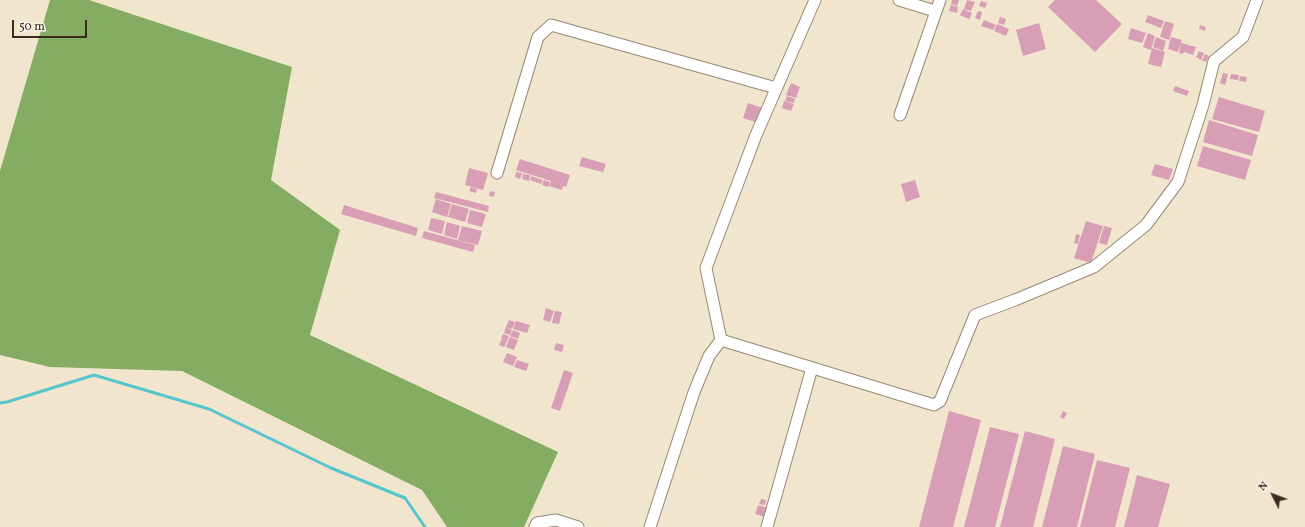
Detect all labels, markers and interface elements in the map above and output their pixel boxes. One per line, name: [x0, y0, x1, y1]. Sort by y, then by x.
scale bar: [14, 12, 89, 38]
text: 50 m: [19, 19, 45, 35]
north arrow: [1253, 475, 1293, 515]
text: N: [1255, 479, 1272, 495]

